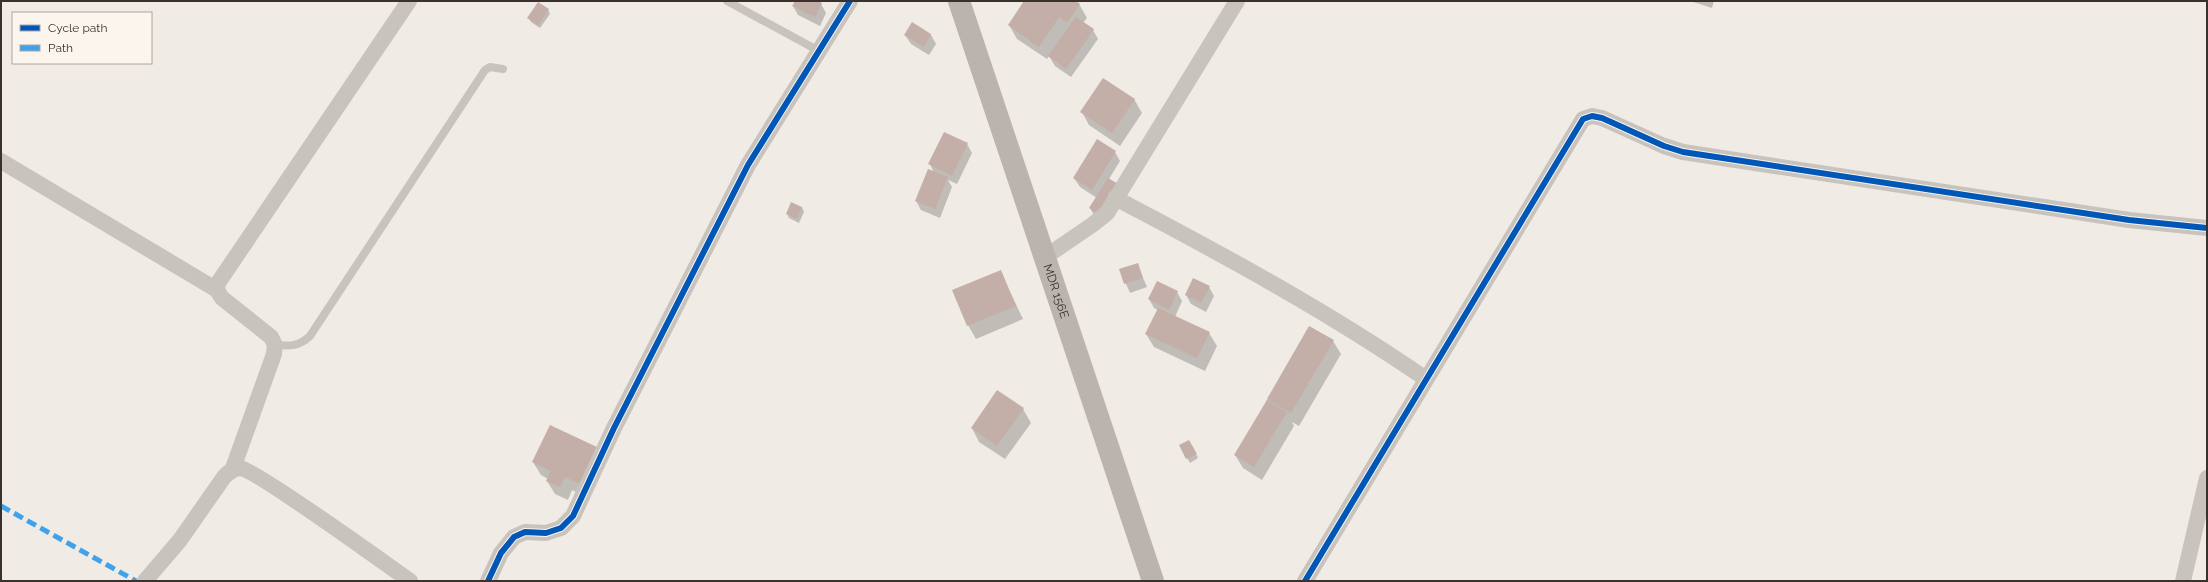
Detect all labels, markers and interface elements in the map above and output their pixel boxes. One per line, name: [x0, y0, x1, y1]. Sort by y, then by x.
legend: [12, 12, 152, 64]
text: Cycle path: [48, 21, 107, 35]
text: Path: [48, 41, 73, 55]
street label: MDR 156E: [1041, 262, 1072, 320]

